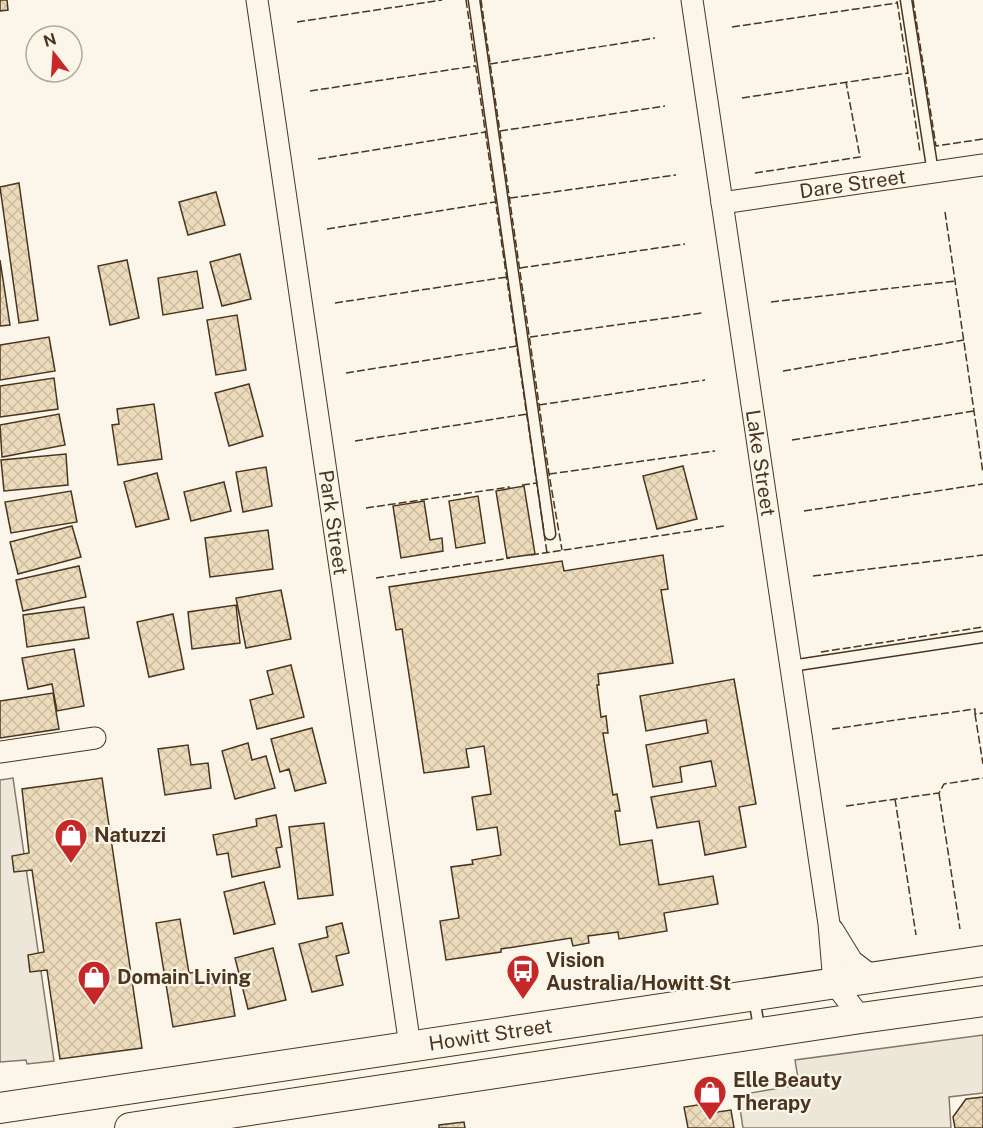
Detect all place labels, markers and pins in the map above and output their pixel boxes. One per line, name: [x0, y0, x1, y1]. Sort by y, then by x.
shop icon: Natuzzi: [53, 817, 89, 864]
place label: Natuzzi: [94, 823, 166, 847]
place label: Vision Australia/Howitt St: [546, 948, 731, 995]
bus stop icon: Vision Australia/Howitt St: [505, 953, 541, 1000]
shop icon: Domain Living: [76, 959, 112, 1006]
place label: Domain Living: [117, 965, 251, 989]
place label: Elle Beauty Therapy: [733, 1068, 842, 1115]
shop icon: Elle Beauty Therapy: [692, 1074, 728, 1121]

